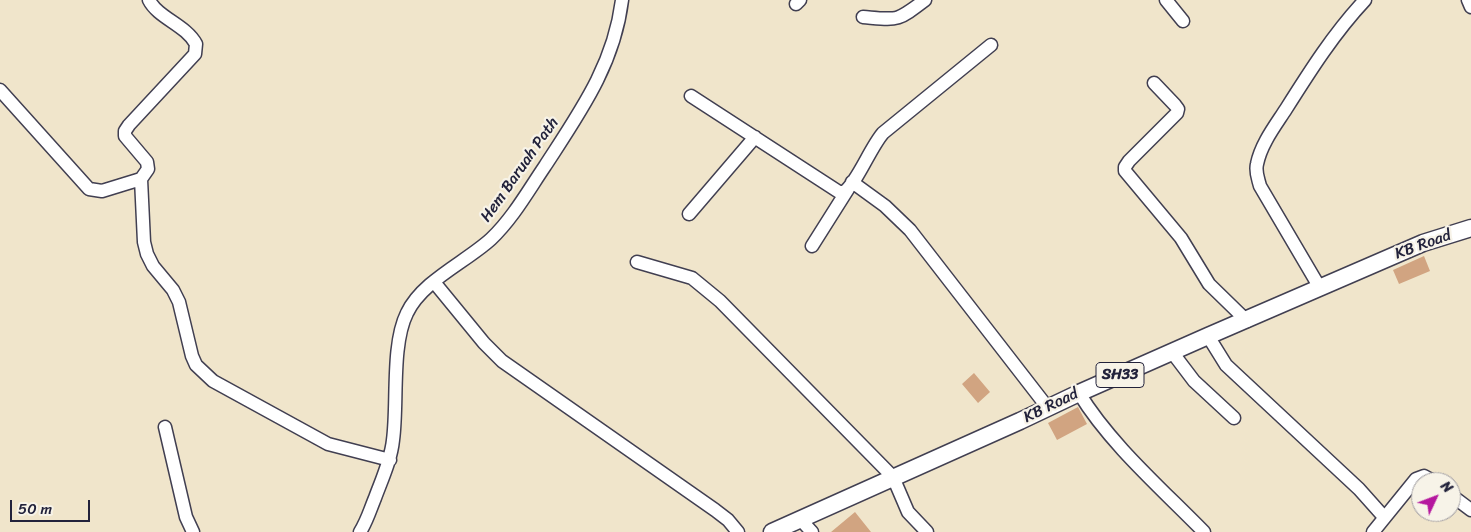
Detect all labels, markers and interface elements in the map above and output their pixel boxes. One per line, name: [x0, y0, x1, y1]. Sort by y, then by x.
street label: Hem Baruah Path: [477, 114, 563, 226]
street label: KB Road: [1392, 226, 1454, 264]
road number: SH33: [1096, 362, 1144, 388]
street label: KB Road: [1021, 385, 1081, 427]
north arrow: [1411, 472, 1461, 522]
text: N: [1434, 475, 1459, 499]
scale bar: [12, 490, 92, 522]
text: 50 m: [18, 496, 52, 522]

